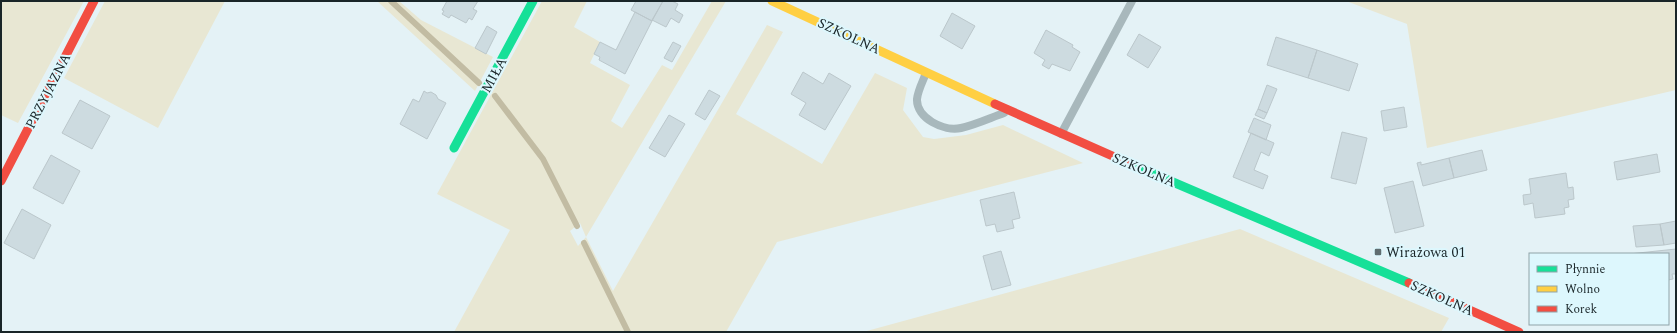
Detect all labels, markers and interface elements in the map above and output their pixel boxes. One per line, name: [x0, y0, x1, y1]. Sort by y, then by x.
street label: SZKOLNA: [814, 12, 884, 60]
street label: PRZYJAZNA: [20, 49, 76, 132]
street label: MIŁA: [476, 53, 512, 97]
street label: SZKOLNA: [1109, 147, 1179, 193]
place label: Wirażowa 01: [1386, 242, 1465, 263]
marker: Wirażowa 01: [1373, 247, 1383, 257]
legend: [1529, 253, 1669, 325]
text: Płynnie: [1565, 260, 1606, 279]
street label: SZKOLNA: [1407, 275, 1477, 321]
text: Wolno: [1565, 280, 1600, 299]
text: Korek: [1565, 300, 1597, 319]

